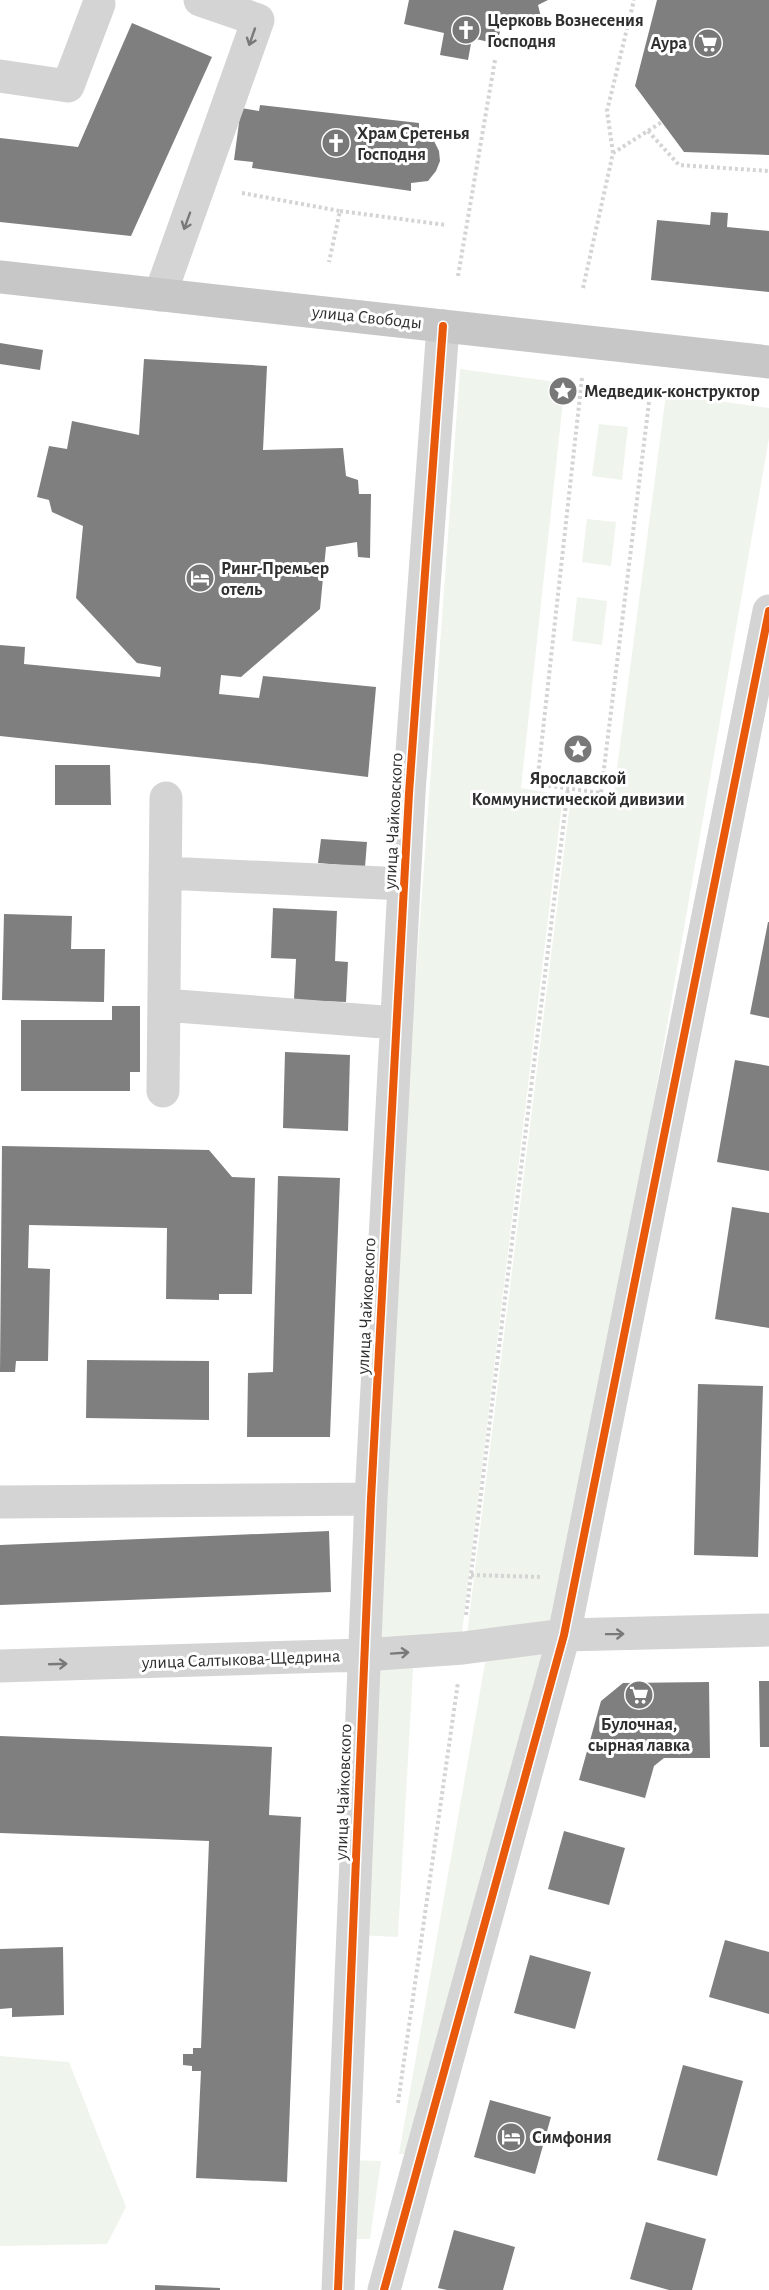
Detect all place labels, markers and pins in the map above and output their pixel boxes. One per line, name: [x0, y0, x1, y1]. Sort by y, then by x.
place label: Церковь Вознесения Господня: [487, 12, 644, 51]
church icon: Церковь Вознесения Господня: [450, 14, 482, 46]
supermarket icon: Аура: [692, 27, 724, 59]
place label: Аура: [651, 35, 687, 53]
place label: Храм Сретенья Господня: [357, 125, 470, 164]
church icon: Храм Сретенья Господня: [320, 127, 352, 159]
place icon: Медведик-конструктор: [547, 375, 579, 407]
place label: Медведик-конструктор: [584, 383, 760, 401]
place label: Ринг-Премьер отель: [221, 560, 329, 599]
hotel icon: Ринг-Премьер отель: [184, 562, 216, 594]
place icon: Ярославской Коммунистической дивизии: [562, 733, 594, 765]
place label: Ярославской Коммунистической дивизии: [471, 770, 685, 809]
supermarket icon: Булочная, сырная лавка: [623, 1679, 655, 1711]
place label: Булочная, сырная лавка: [588, 1716, 690, 1755]
hotel icon: Симфония: [495, 2121, 527, 2153]
place label: Симфония: [532, 2129, 612, 2147]

